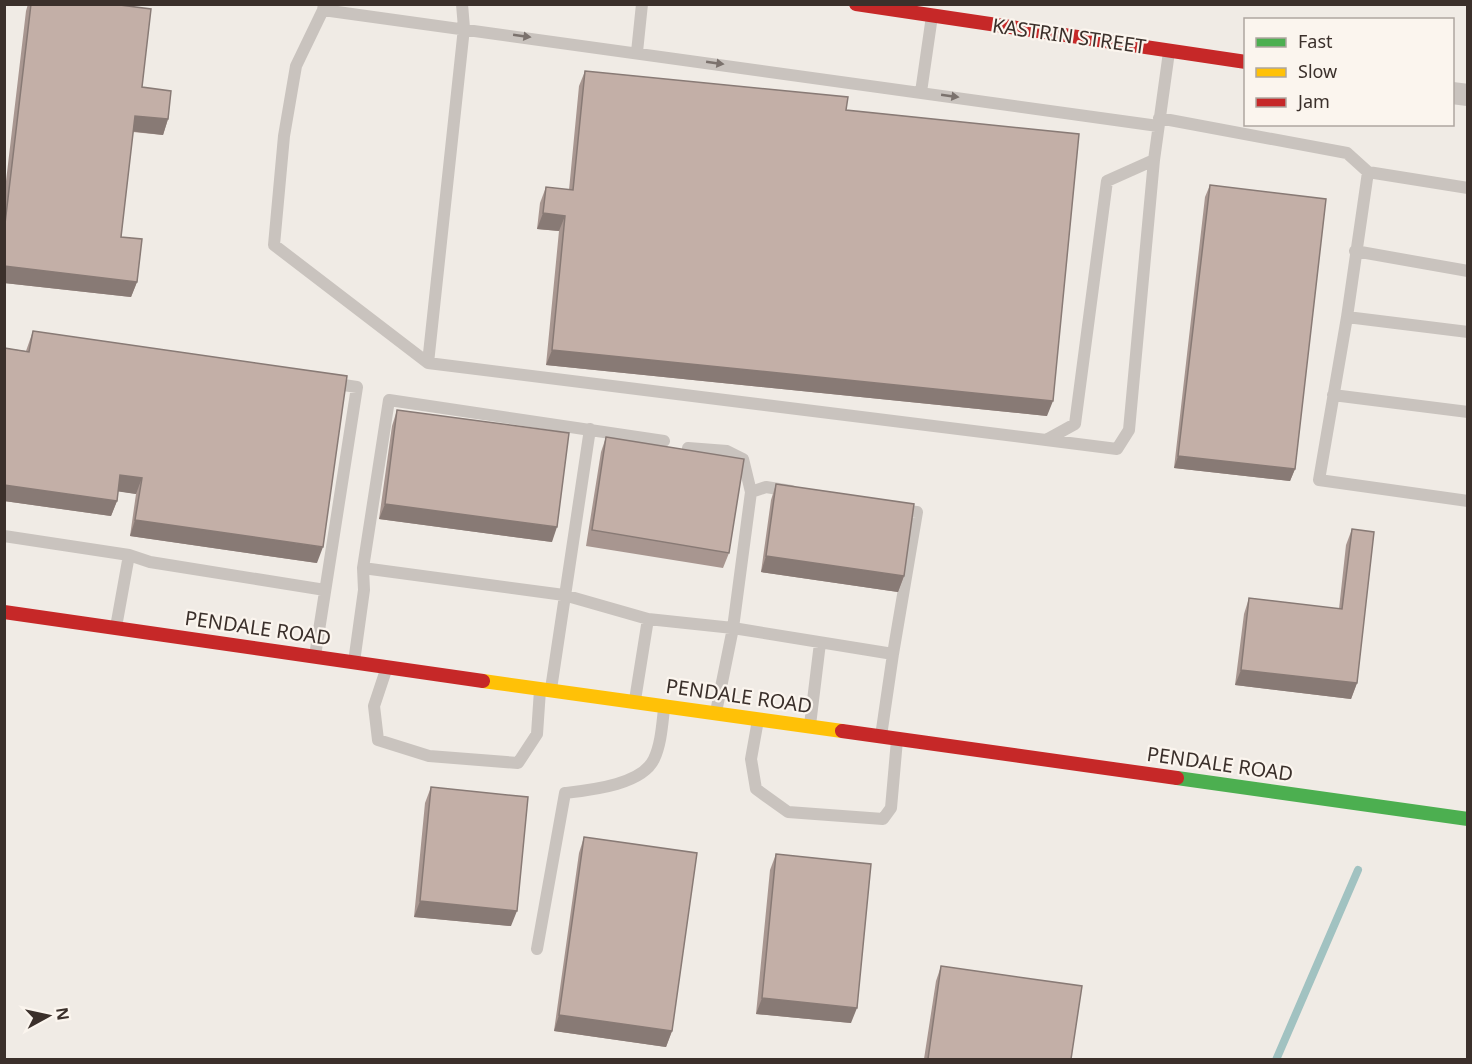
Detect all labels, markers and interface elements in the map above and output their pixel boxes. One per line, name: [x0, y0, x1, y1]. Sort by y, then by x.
street label: KASTRIN STREET: [991, 11, 1148, 60]
legend: [1244, 18, 1454, 126]
text: Fast: [1298, 29, 1333, 53]
one-way arrow: [513, 32, 532, 41]
one-way arrow: [706, 59, 725, 68]
text: Slow: [1298, 59, 1337, 83]
text: Jam: [1296, 89, 1330, 113]
one-way arrow: [941, 92, 960, 101]
street label: PENDALE ROAD: [183, 604, 333, 651]
street label: PENDALE ROAD: [664, 672, 814, 719]
street label: PENDALE ROAD: [1145, 740, 1295, 787]
north arrow: [18, 986, 78, 1046]
text: N: [51, 1006, 75, 1022]

